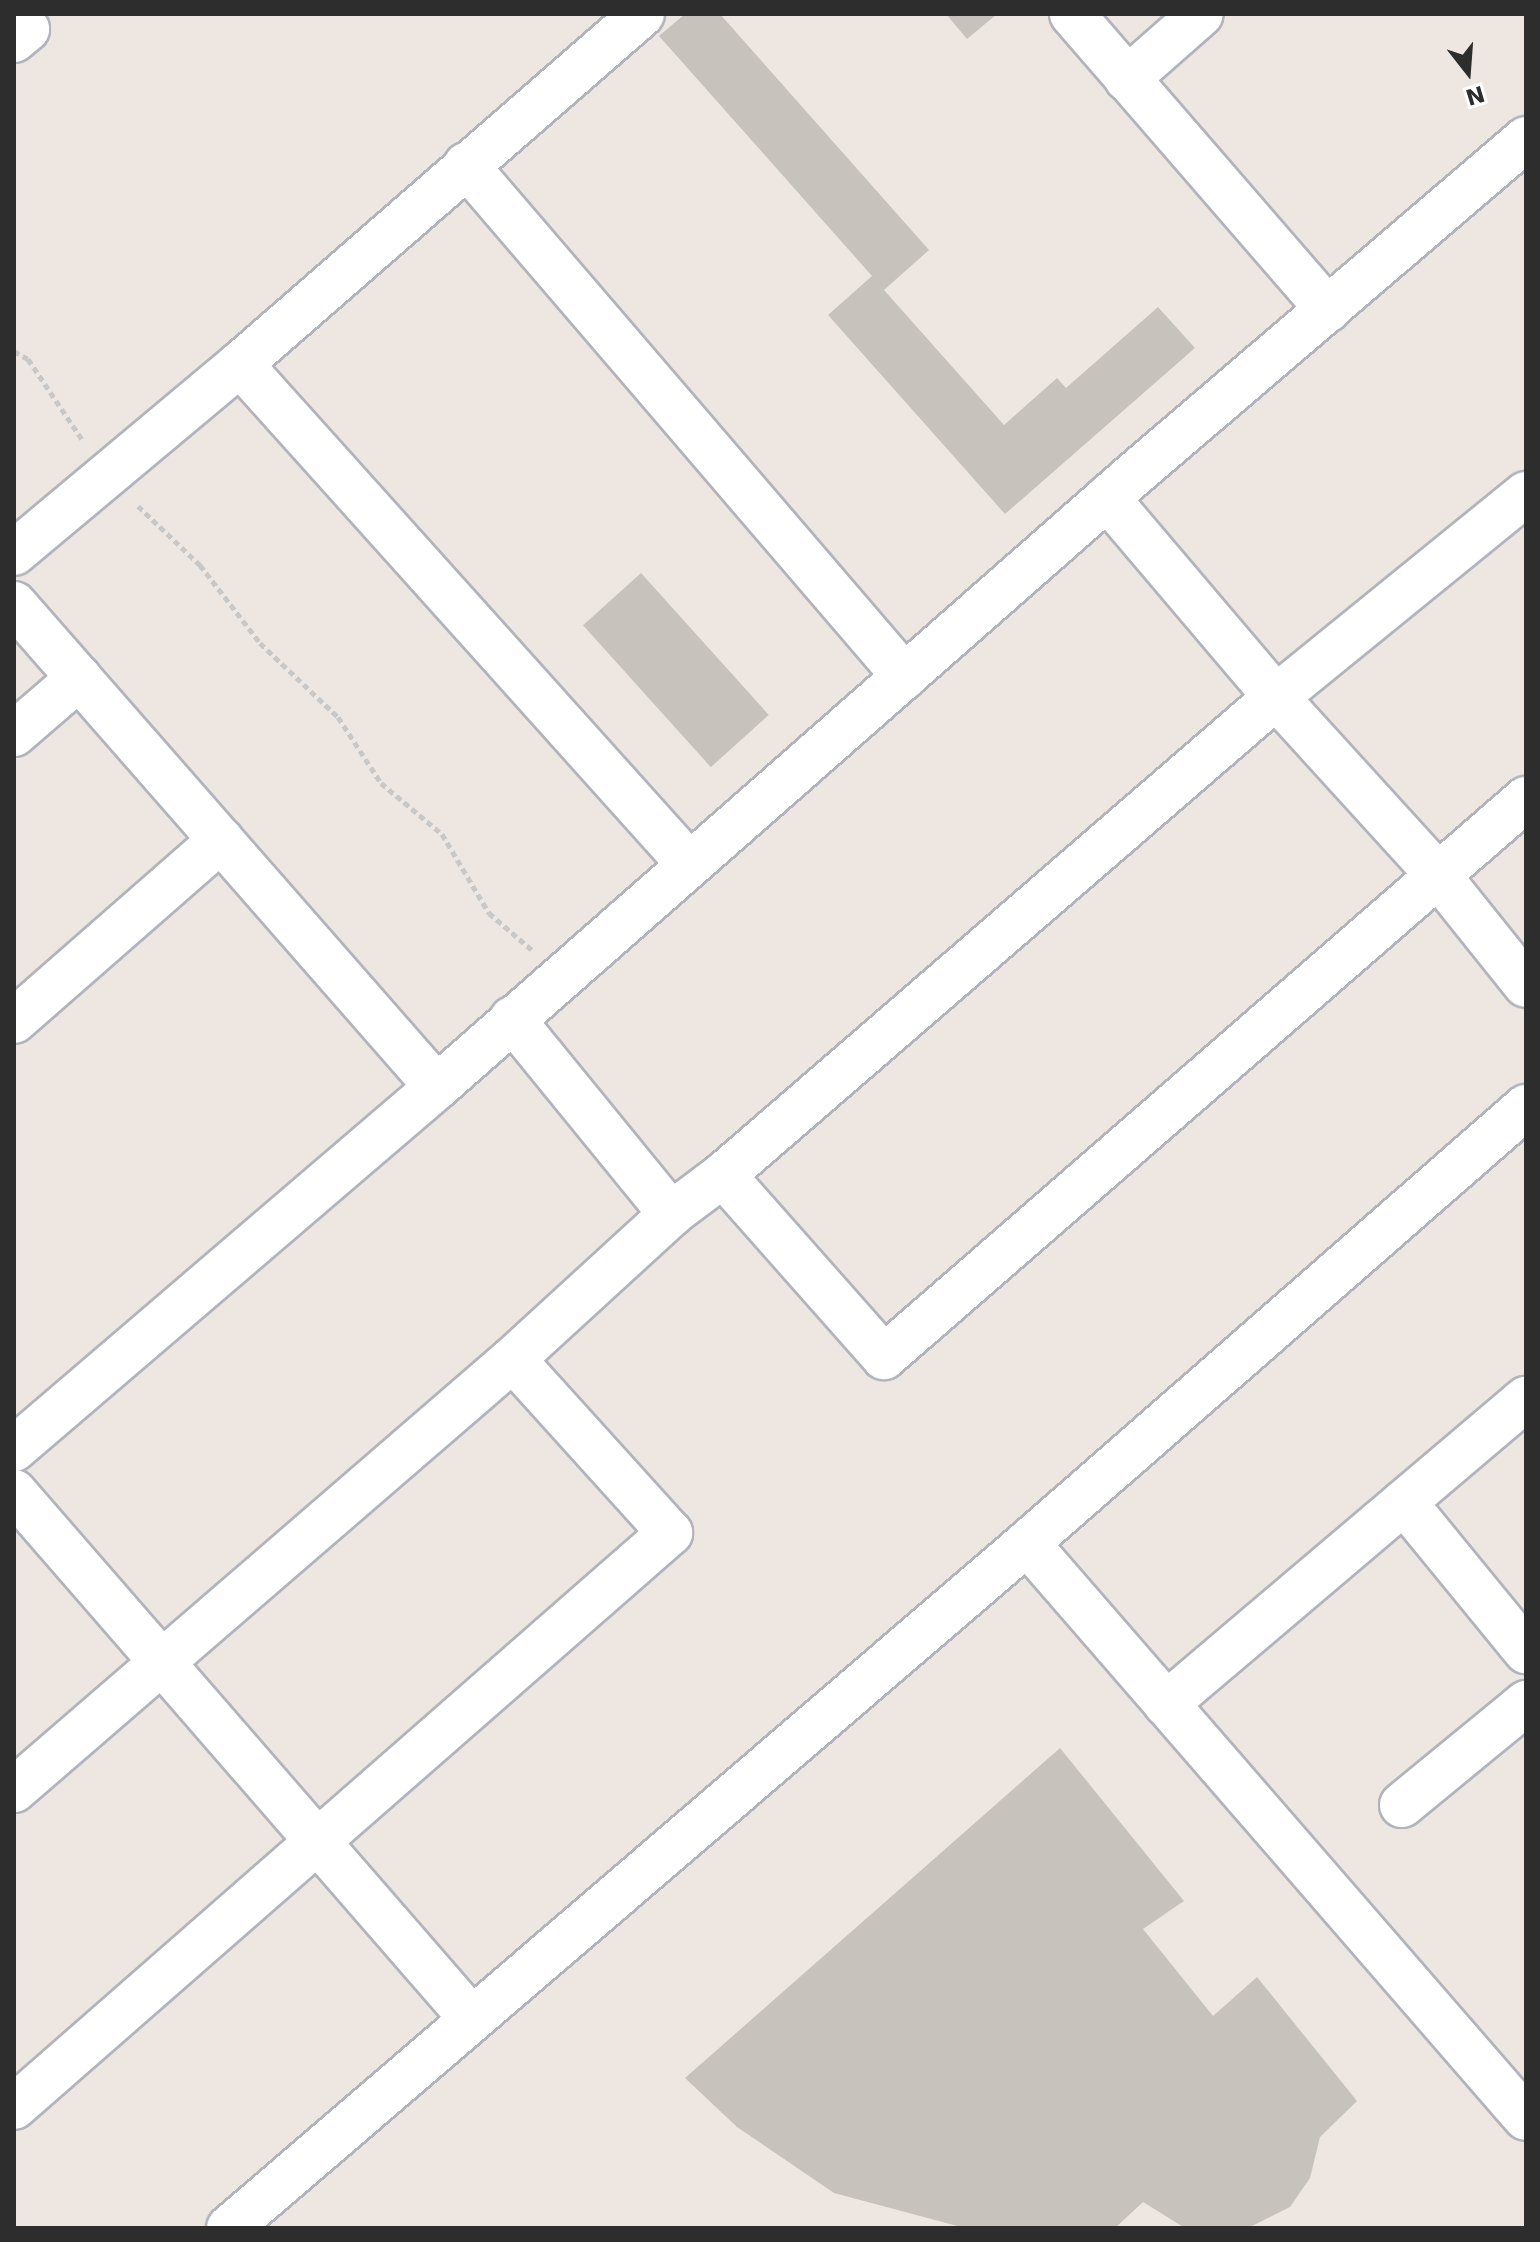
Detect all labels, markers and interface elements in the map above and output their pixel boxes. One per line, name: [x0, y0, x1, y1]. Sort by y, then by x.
north arrow: [1428, 32, 1508, 112]
text: N: [1463, 81, 1488, 110]

